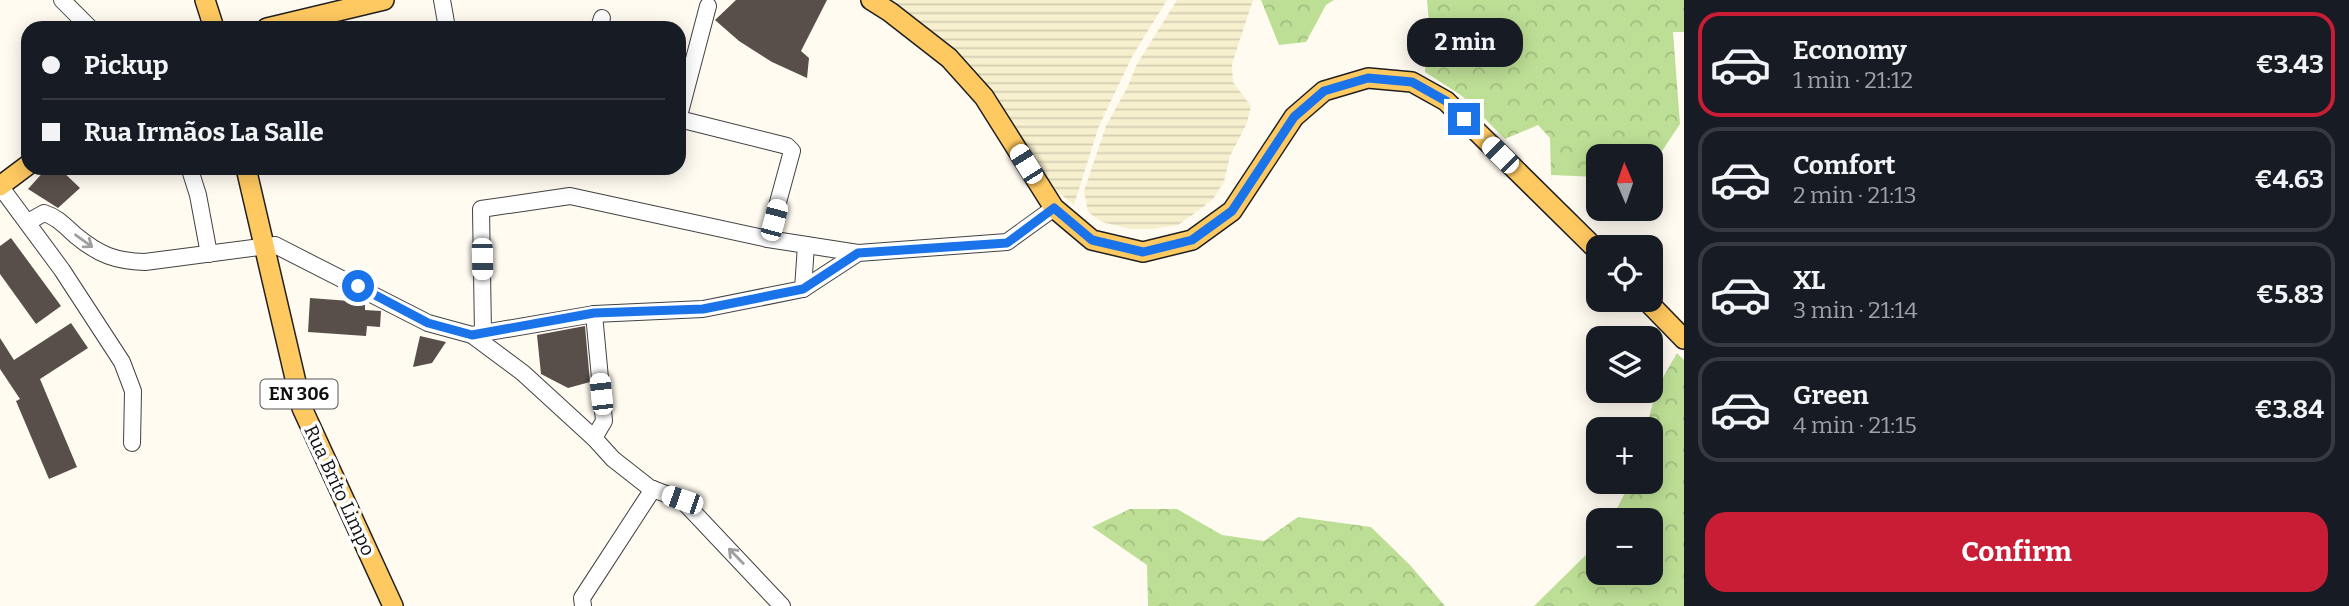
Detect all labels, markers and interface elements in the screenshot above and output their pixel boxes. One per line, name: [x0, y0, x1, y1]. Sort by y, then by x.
callout: 2 min: [1406, 18, 1522, 66]
text: 2 min: [1434, 28, 1496, 56]
icon: car: [1709, 33, 1772, 96]
text: Economy: [1793, 35, 1907, 66]
text: €3.43: [2256, 49, 2324, 80]
text: Pickup: [84, 50, 169, 81]
text: 1 min · 21:12: [1793, 66, 1913, 94]
route end: [1448, 103, 1480, 135]
text: Rua Irmãos La Salle: [84, 117, 324, 148]
car: [1478, 133, 1523, 177]
car: [1006, 141, 1047, 187]
north arrow: [1586, 144, 1662, 220]
map controls: [1586, 144, 1663, 585]
icon: car: [1709, 148, 1772, 211]
text: Comfort: [1793, 150, 1896, 181]
text: €4.63: [2254, 164, 2324, 195]
text: 2 min · 21:13: [1793, 181, 1917, 209]
car: [759, 197, 790, 243]
one-way arrow: [74, 234, 93, 248]
button: locate: [1586, 235, 1663, 312]
car: [472, 238, 493, 280]
icon: car: [1709, 263, 1772, 326]
text: XL: [1793, 265, 1825, 296]
route start: [342, 270, 374, 302]
text: €5.83: [2256, 279, 2324, 310]
text: 3 min · 21:14: [1793, 296, 1918, 324]
button: layers: [1586, 326, 1663, 403]
car: [589, 372, 614, 416]
icon: car: [1709, 378, 1772, 441]
road number: EN 306: [260, 380, 338, 408]
text: Green: [1793, 380, 1869, 411]
text: €3.84: [2255, 394, 2324, 425]
text: 4 min · 21:15: [1793, 411, 1917, 439]
button: +: [1586, 417, 1663, 494]
street label: Rua Brito Limpo: [299, 421, 380, 559]
car: [659, 483, 706, 517]
button: −: [1586, 508, 1663, 585]
button: Confirm: [1705, 512, 2328, 592]
one-way arrow: [728, 548, 745, 565]

